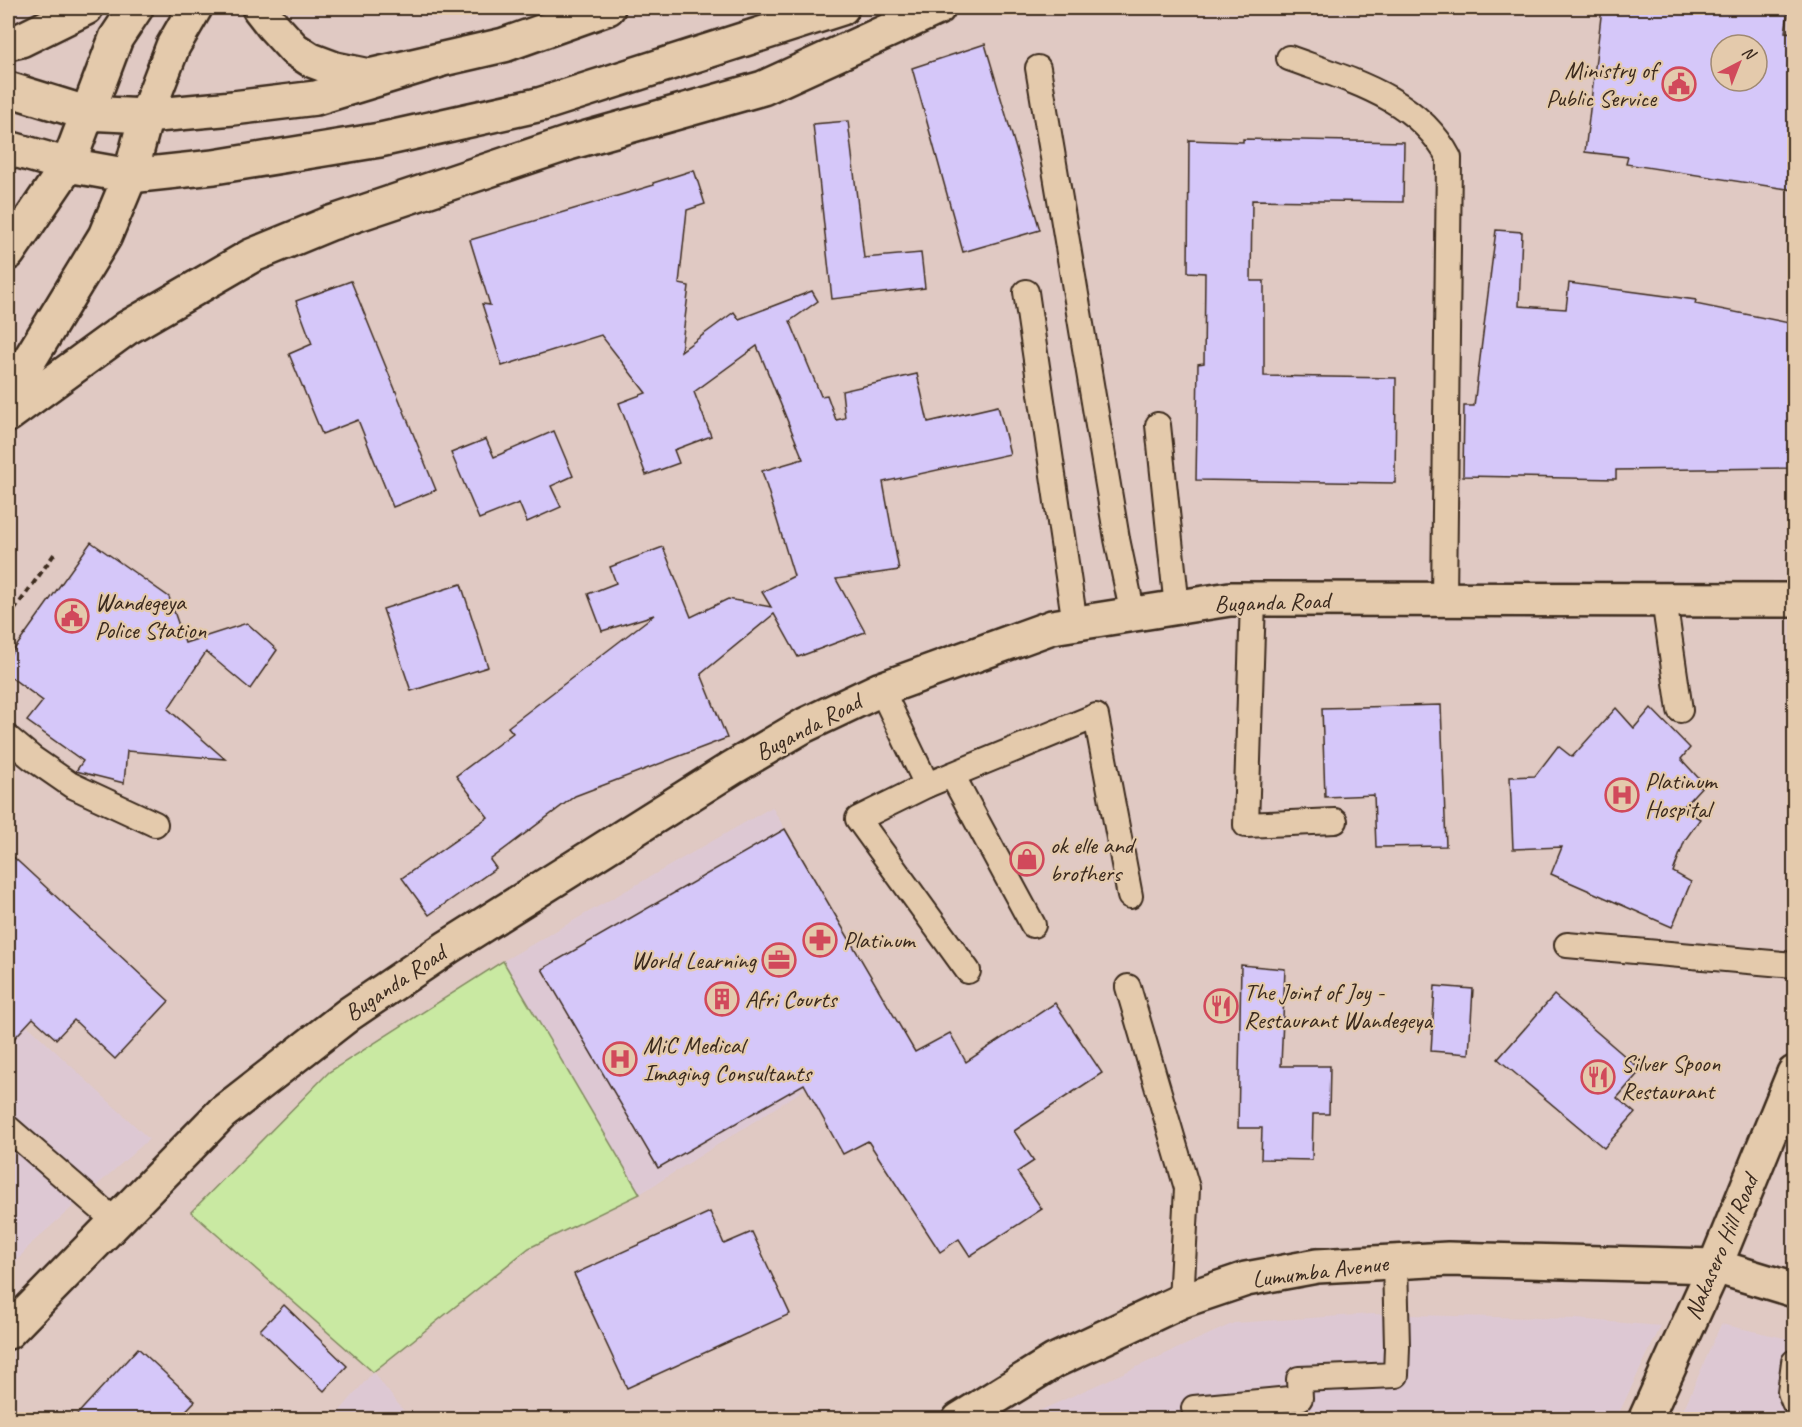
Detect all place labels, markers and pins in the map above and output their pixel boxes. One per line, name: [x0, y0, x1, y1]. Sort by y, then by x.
place label: Ministry of Public Service: [1546, 55, 1662, 113]
public building icon: Ministry of Public Service: [1661, 66, 1697, 102]
place label: Wandegeya Police Station: [95, 587, 206, 645]
public building icon: Wandegeya Police Station: [54, 598, 90, 634]
place label: Platinum Hospital: [1645, 766, 1719, 824]
hospital icon: Platinum Hospital: [1604, 777, 1640, 813]
place label: ok elle and brothers: [1050, 830, 1137, 888]
shop icon: ok elle and brothers: [1009, 841, 1045, 877]
pharmacy icon: Platinum: [802, 922, 838, 958]
place label: Platinum: [843, 925, 917, 955]
office icon: World Learning: [761, 942, 797, 978]
place label: World Learning: [631, 945, 757, 975]
place label: The Joint of Joy - Restaurant Wandegeya: [1244, 977, 1433, 1035]
building icon: Afri Courts: [704, 981, 740, 1017]
place label: Afri Courts: [745, 984, 838, 1014]
restaurant icon: The Joint of Joy - Restaurant Wandegeya: [1203, 988, 1239, 1024]
place label: MiC Medical Imaging Consultants: [643, 1030, 813, 1088]
hospital icon: MiC Medical Imaging Consultants: [602, 1041, 638, 1077]
place label: Silver Spoon Restaurant: [1621, 1048, 1721, 1106]
restaurant icon: Silver Spoon Restaurant: [1580, 1059, 1616, 1095]

